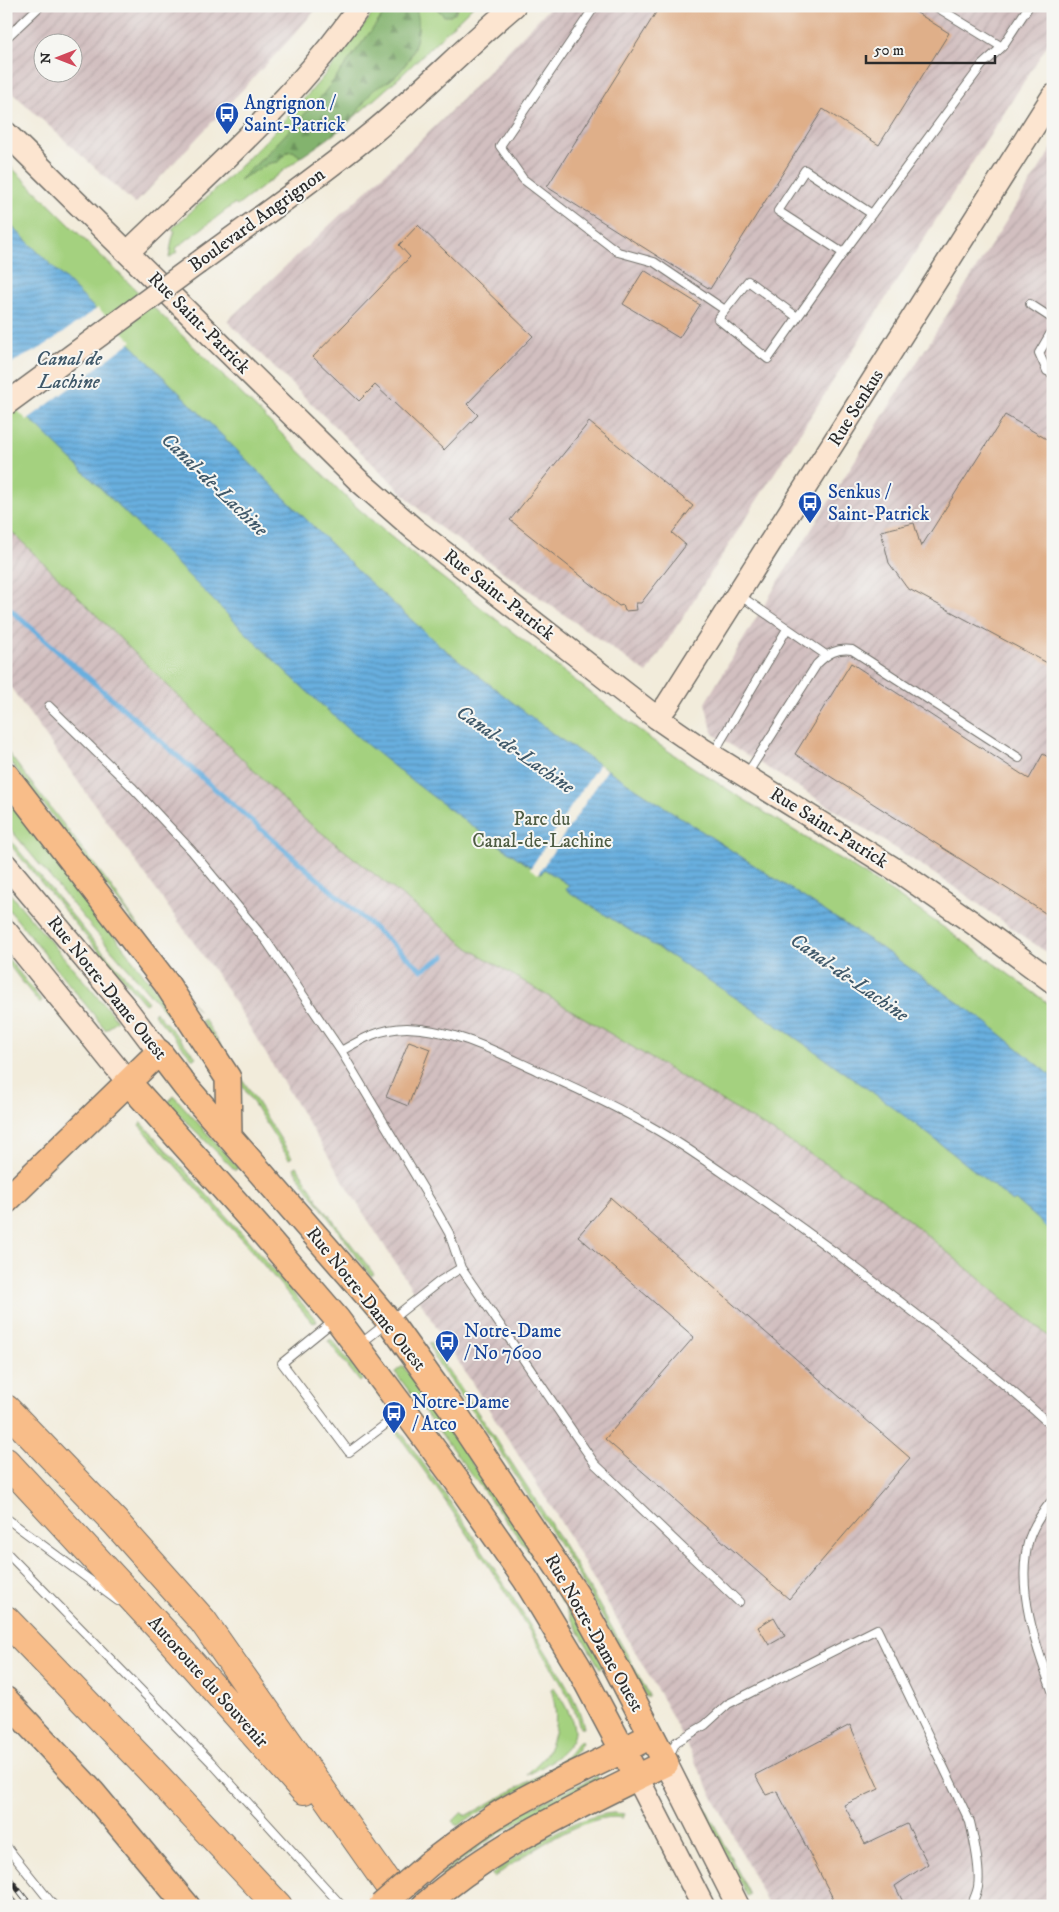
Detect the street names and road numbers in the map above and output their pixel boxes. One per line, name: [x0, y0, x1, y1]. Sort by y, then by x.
street label: Boulevard Angrignon: [185, 163, 330, 277]
street label: Rue Saint-Patrick: [143, 267, 255, 379]
street label: Rue Senkus: [823, 365, 889, 451]
street label: Rue Saint-Patrick: [439, 544, 560, 646]
street label: Rue Saint-Patrick: [766, 782, 893, 874]
street label: Rue Notre-Dame Ouest: [42, 911, 172, 1065]
street label: Rue Notre-Dame Ouest: [301, 1222, 431, 1376]
street label: Rue Notre-Dame Ouest: [539, 1550, 649, 1716]
street label: Autoroute du Souvenir: [143, 1611, 273, 1753]

